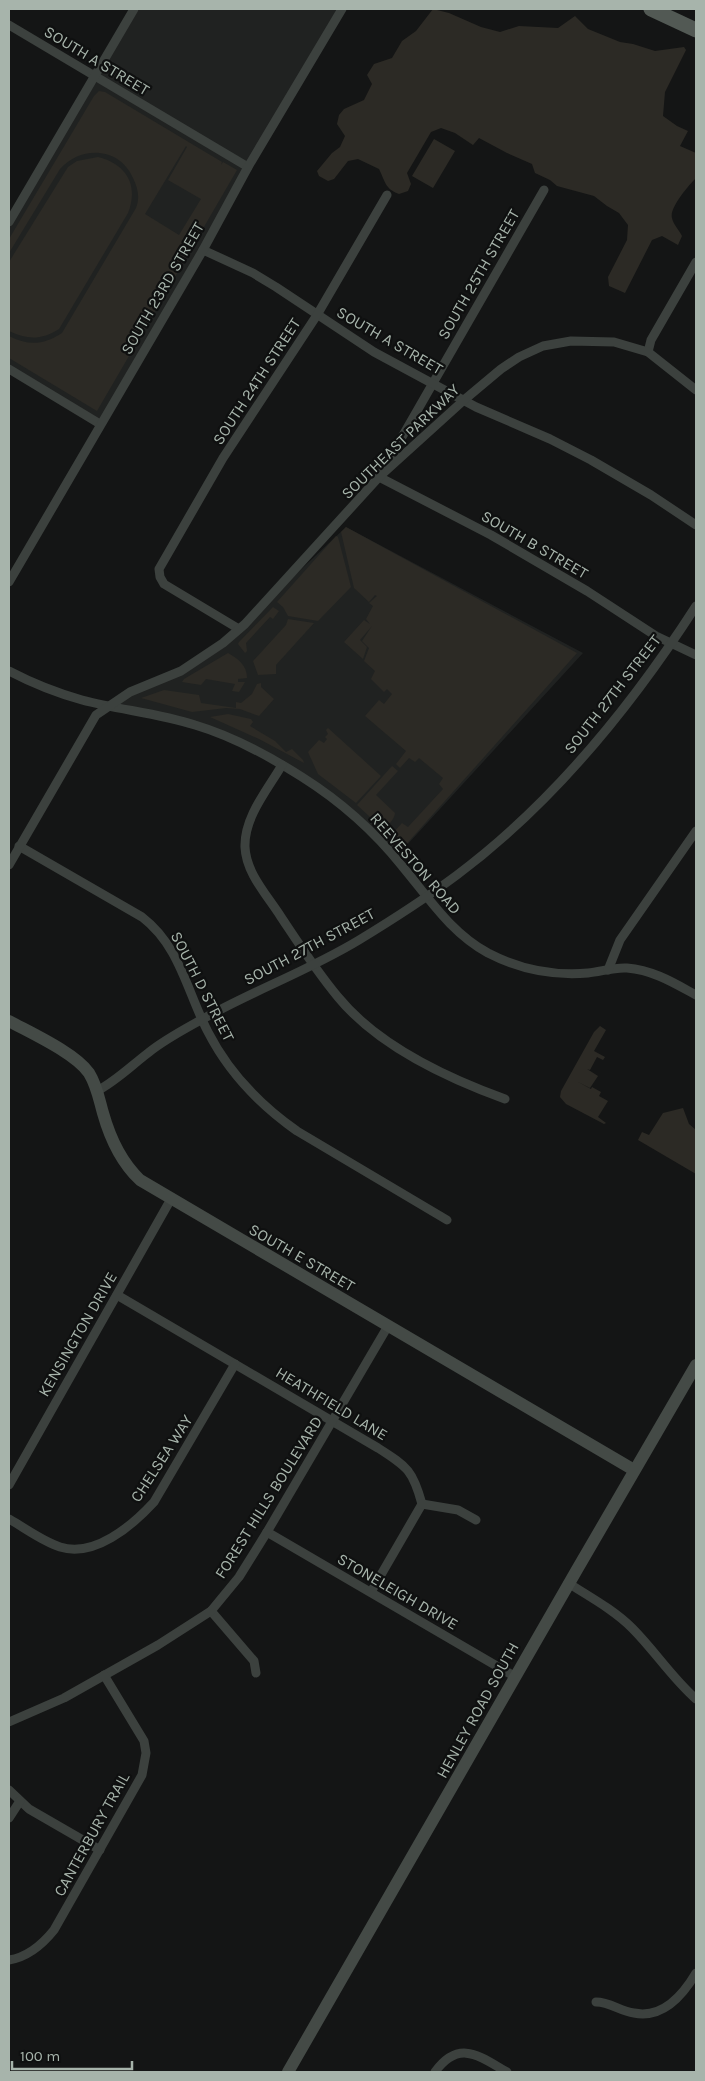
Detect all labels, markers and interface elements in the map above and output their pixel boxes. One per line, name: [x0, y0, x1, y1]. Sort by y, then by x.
street label: SOUTH A STREET: [41, 22, 153, 99]
street label: SOUTH 25TH STREET: [433, 206, 523, 343]
street label: SOUTH 23RD STREET: [117, 219, 208, 358]
street label: SOUTH A STREET: [333, 302, 446, 379]
street label: SOUTH 24TH STREET: [208, 314, 304, 448]
street label: SOUTHEAST PARKWAY: [337, 380, 464, 503]
street label: SOUTH B STREET: [478, 506, 592, 583]
street label: SOUTH 27TH STREET: [560, 631, 665, 758]
street label: REEVESTON ROAD: [366, 809, 465, 918]
street label: SOUTH 27TH STREET: [240, 904, 378, 989]
street label: SOUTH D STREET: [167, 928, 238, 1044]
street label: SOUTH E STREET: [245, 1219, 358, 1295]
street label: KENSINGTON DRIVE: [34, 1268, 121, 1400]
street label: HEATHFIELD LANE: [272, 1363, 391, 1444]
street label: CHELSEA WAY: [126, 1411, 197, 1505]
street label: FOREST HILLS BOULEVARD: [211, 1413, 326, 1582]
street label: STONELEIGH DRIVE: [334, 1549, 462, 1634]
street label: HENLEY ROAD SOUTH: [432, 1639, 523, 1782]
street label: CANTERBURY TRAIL: [50, 1769, 134, 1899]
scale bar: [12, 2038, 132, 2070]
text: 100 m: [20, 2047, 60, 2065]

